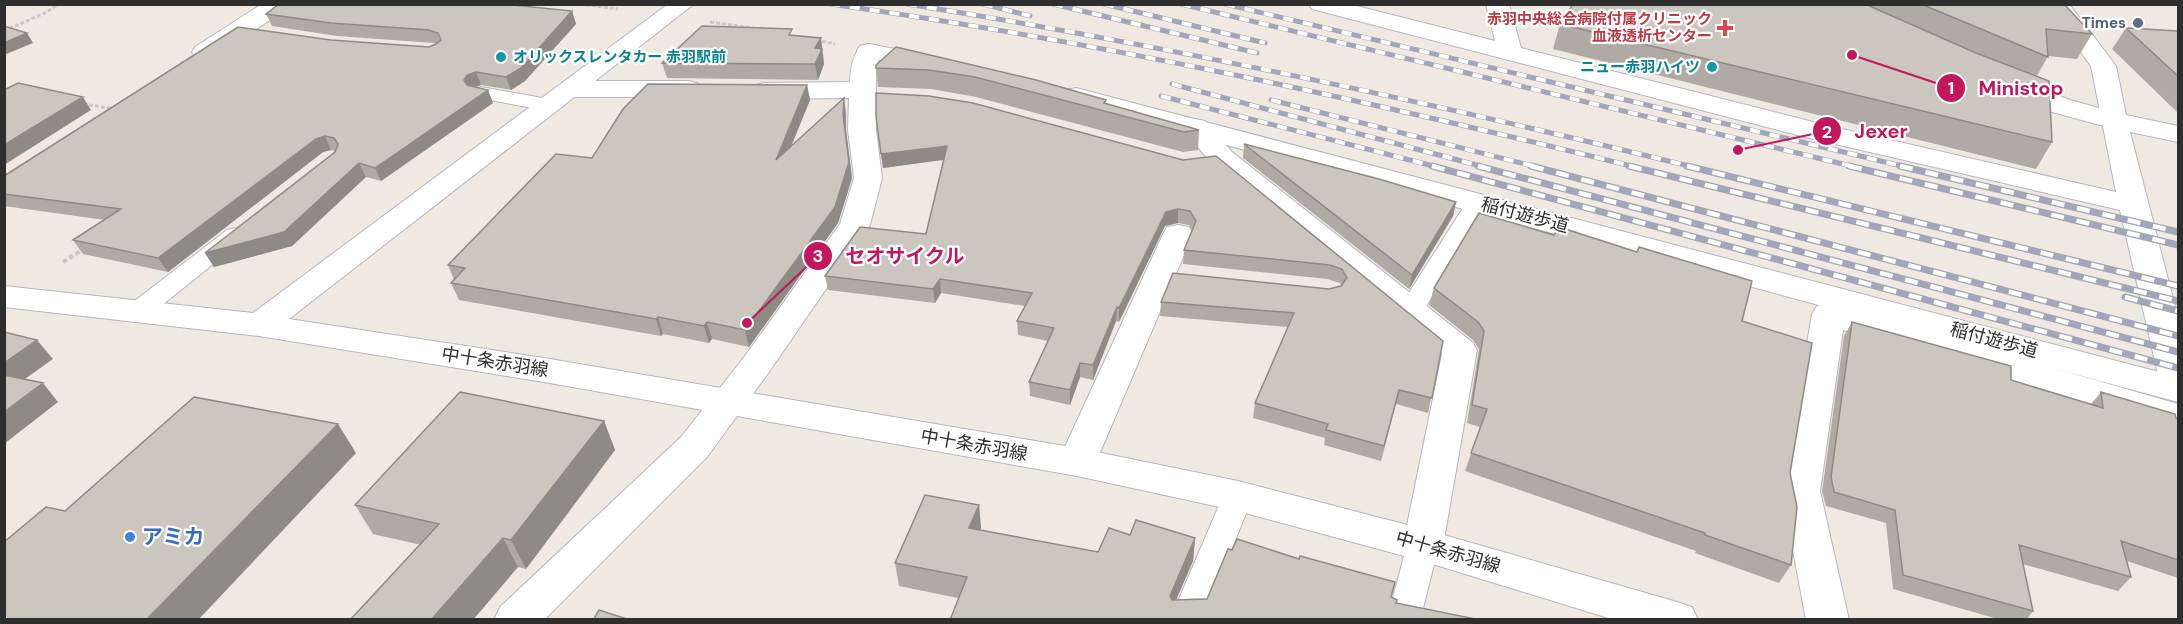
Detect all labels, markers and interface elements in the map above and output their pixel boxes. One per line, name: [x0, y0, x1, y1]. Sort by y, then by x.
place label: 赤羽中央総合病院付属クリニック 血液透析センター: [1487, 9, 1712, 46]
place label: Times: [2082, 13, 2126, 33]
marker: Times: [2131, 16, 2145, 30]
marker: 赤羽中央総合病院付属クリニック 血液透析センター: [1716, 19, 1734, 37]
place label: オリックスレンタカー 赤羽駅前: [513, 47, 726, 67]
marker: オリックスレンタカー 赤羽駅前: [494, 50, 508, 64]
place label: ニュー赤羽ハイツ: [1580, 57, 1700, 77]
marker: ニュー赤羽ハイツ: [1705, 60, 1719, 74]
callout: Ministop: [1936, 69, 2075, 107]
text: Ministop: [1978, 75, 2064, 101]
text: 1: [1948, 76, 1954, 100]
callout: Jexer: [1812, 112, 1920, 150]
text: Jexer: [1854, 118, 1908, 144]
text: 2: [1822, 120, 1832, 144]
street label: 稲付遊歩道: [1478, 192, 1572, 238]
callout: セオサイクル: [803, 237, 977, 275]
text: セオサイクル: [846, 243, 965, 269]
text: 3: [813, 244, 823, 268]
street label: 稲付遊歩道: [1947, 317, 2041, 363]
street label: 中十条赤羽線: [440, 342, 550, 382]
street label: 中十条赤羽線: [919, 424, 1029, 466]
place label: アミカ: [142, 523, 205, 551]
street label: 中十条赤羽線: [1393, 526, 1503, 578]
marker: アミカ: [123, 530, 137, 544]

